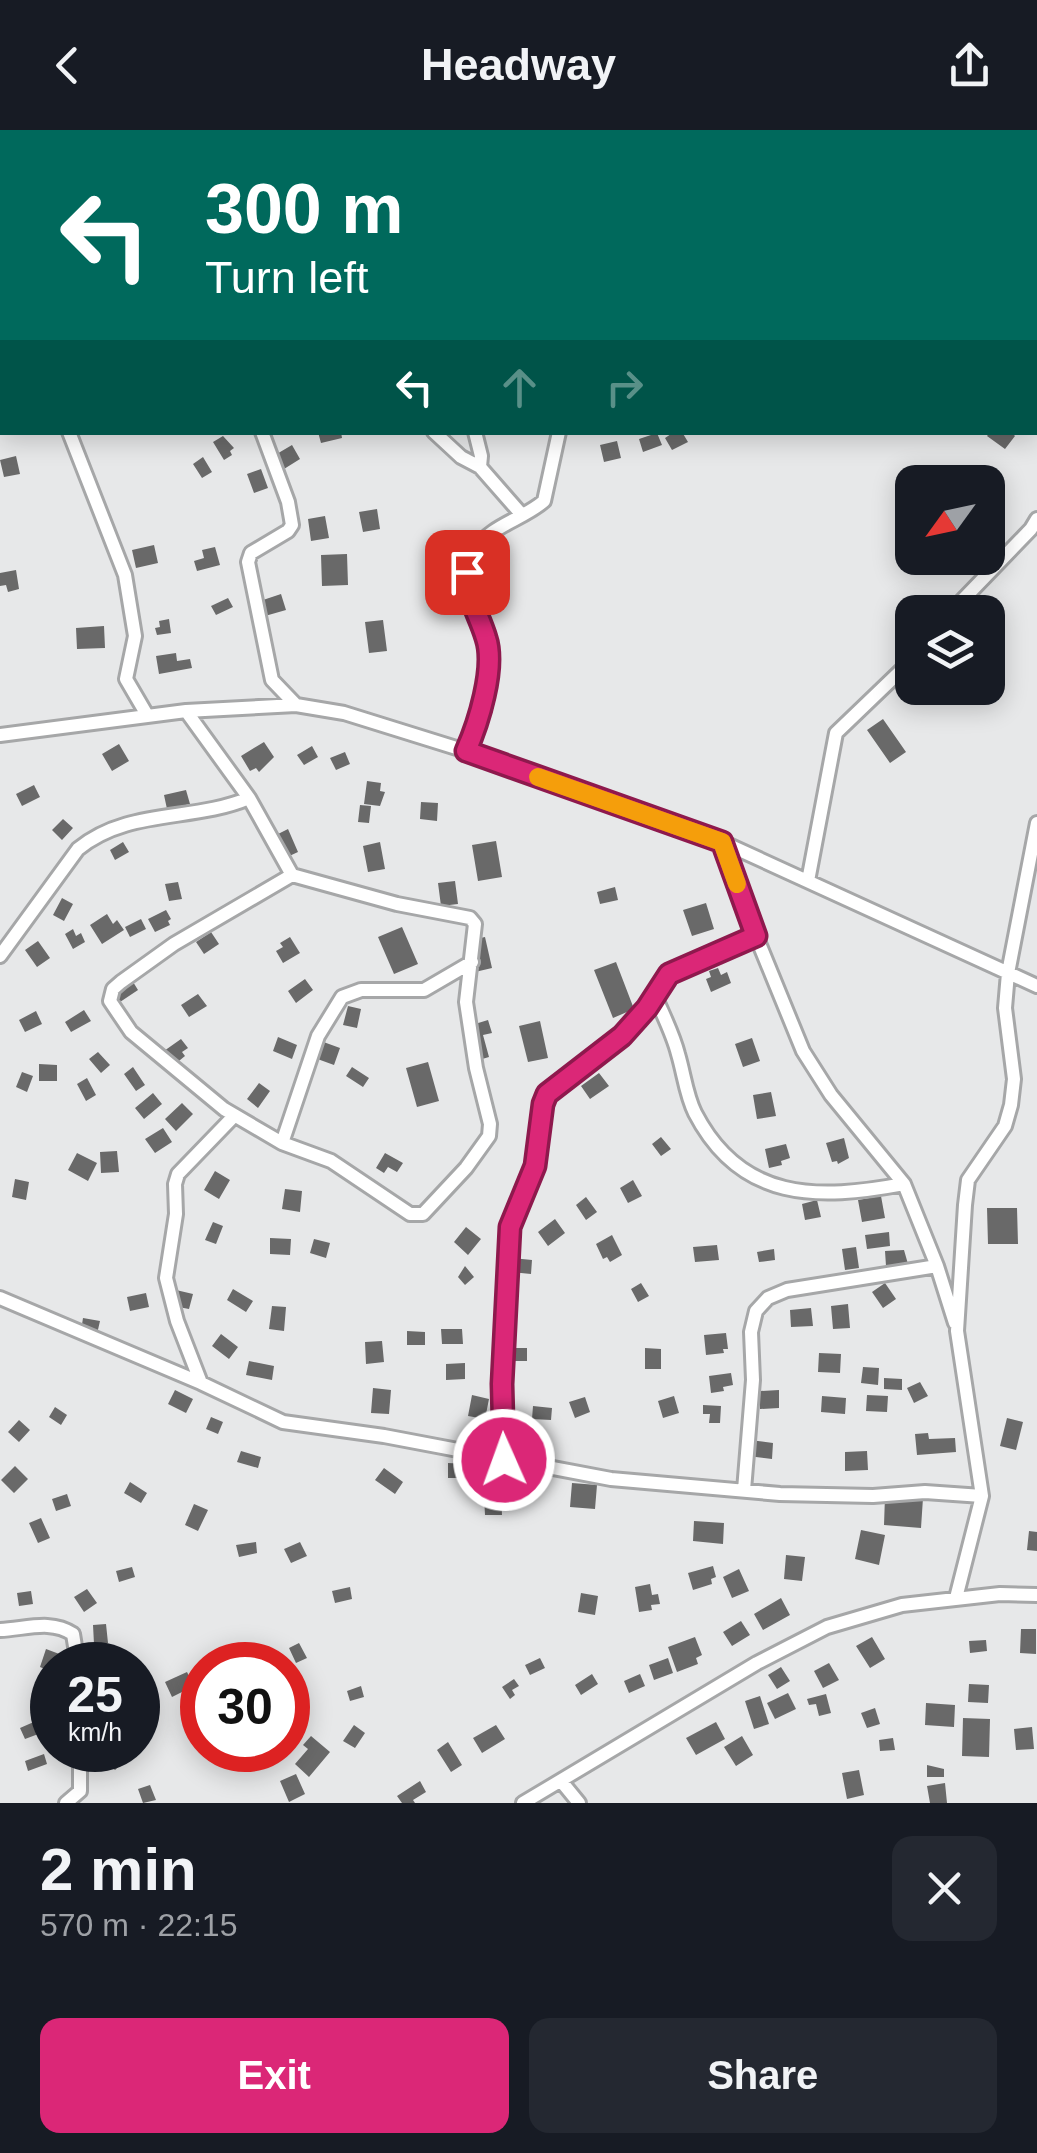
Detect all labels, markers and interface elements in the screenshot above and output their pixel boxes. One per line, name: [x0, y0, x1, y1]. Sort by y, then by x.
icon: back: [40, 38, 95, 93]
icon: share: [942, 38, 997, 93]
text: Headway: [421, 39, 616, 90]
icon: left: [40, 170, 170, 300]
text: 300 m: [205, 170, 403, 248]
text: Turn left: [205, 252, 368, 303]
icon: left: [387, 360, 442, 415]
icon: ahead: [492, 360, 547, 415]
icon: right: [597, 360, 652, 415]
north arrow: [895, 465, 1005, 575]
map controls: [895, 465, 1005, 705]
pin: [425, 530, 510, 615]
icon: arrive: [440, 545, 495, 600]
button: layers: [895, 595, 1005, 705]
position arrow: [452, 1408, 556, 1512]
speed limit sign: 30: [180, 1642, 310, 1772]
text: 25: [67, 1667, 123, 1723]
text: km/h: [68, 1718, 122, 1746]
text: 2 min: [40, 1836, 197, 1903]
button: close: [892, 1836, 997, 1941]
text: 570 m · 22:15: [40, 1907, 237, 1943]
button: Exit: [40, 2018, 509, 2133]
button: Share: [529, 2018, 997, 2133]

